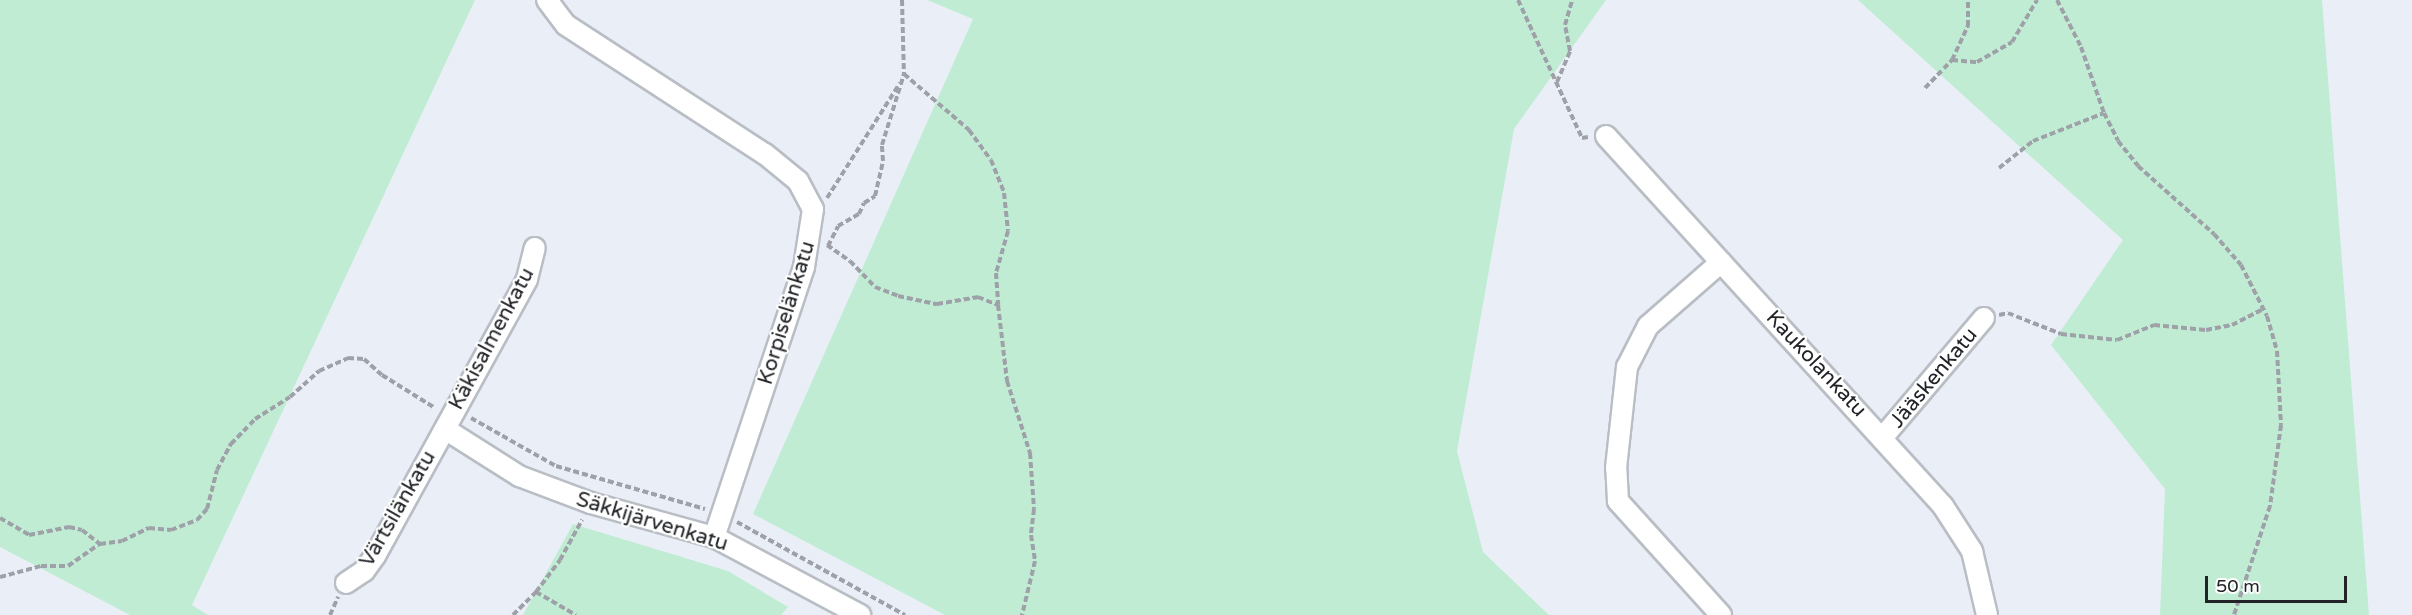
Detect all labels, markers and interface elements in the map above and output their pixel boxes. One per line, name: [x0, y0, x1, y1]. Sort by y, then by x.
street label: Korpiselänkatu: [753, 238, 821, 388]
street label: Käkisalmenkatu: [444, 264, 540, 414]
street label: Kaukolankatu: [1760, 306, 1872, 422]
street label: Jääskenkatu: [1885, 323, 1983, 433]
street label: Värtsilänkatu: [355, 446, 441, 572]
street label: Säkkijärvenkatu: [573, 487, 731, 557]
scale bar: [2208, 564, 2350, 602]
text: 50 m: [2216, 575, 2260, 597]

